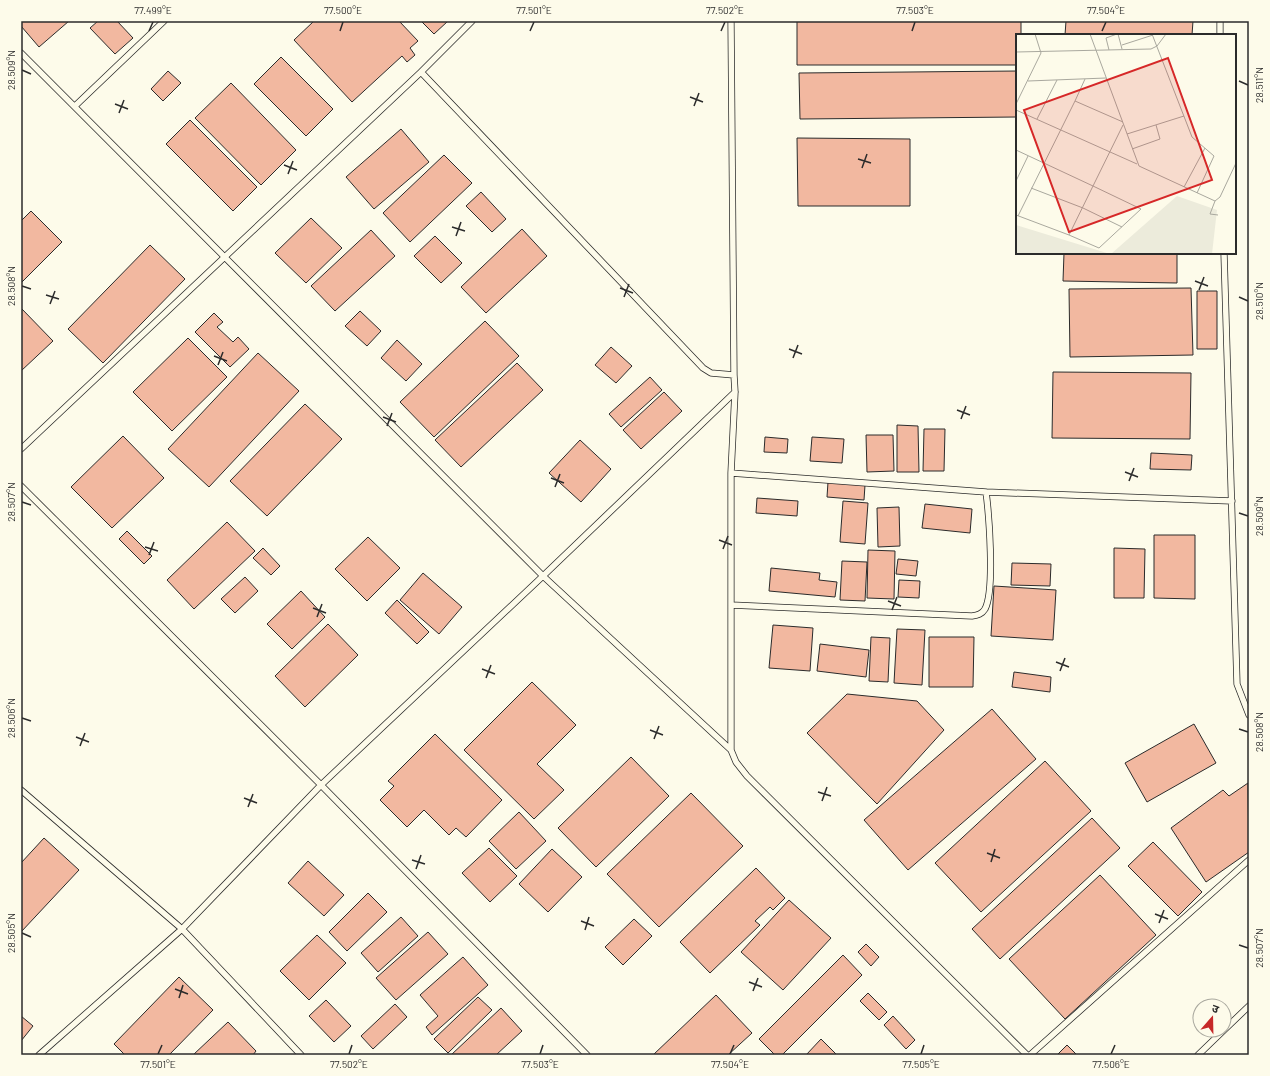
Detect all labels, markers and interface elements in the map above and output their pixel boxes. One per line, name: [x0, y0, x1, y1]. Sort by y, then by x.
text: 77.499°E: [134, 4, 172, 16]
text: 77.500°E: [324, 4, 362, 16]
text: 77.501°E: [516, 4, 552, 16]
text: 77.502°E: [706, 4, 744, 16]
text: 77.503°E: [896, 4, 934, 16]
text: 77.504°E: [1087, 4, 1125, 16]
inset map: [1016, 34, 1236, 254]
text: 28.509°N: [5, 50, 17, 90]
text: 28.511°N: [1253, 67, 1265, 103]
text: 28.508°N: [5, 266, 17, 306]
text: 28.510°N: [1253, 282, 1265, 320]
text: 28.507°N: [5, 482, 17, 522]
text: 28.509°N: [1253, 496, 1265, 536]
text: 28.506°N: [5, 698, 17, 738]
text: 28.508°N: [1253, 712, 1265, 752]
text: 28.505°N: [5, 913, 17, 953]
text: 28.507°N: [1253, 928, 1265, 968]
north arrow: [1192, 998, 1232, 1038]
text: उ: [1210, 1001, 1221, 1016]
text: 77.501°E: [140, 1058, 176, 1070]
text: 77.502°E: [330, 1058, 368, 1070]
text: 77.503°E: [521, 1058, 559, 1070]
text: 77.504°E: [711, 1058, 749, 1070]
text: 77.505°E: [902, 1058, 940, 1070]
text: 77.506°E: [1092, 1058, 1130, 1070]

